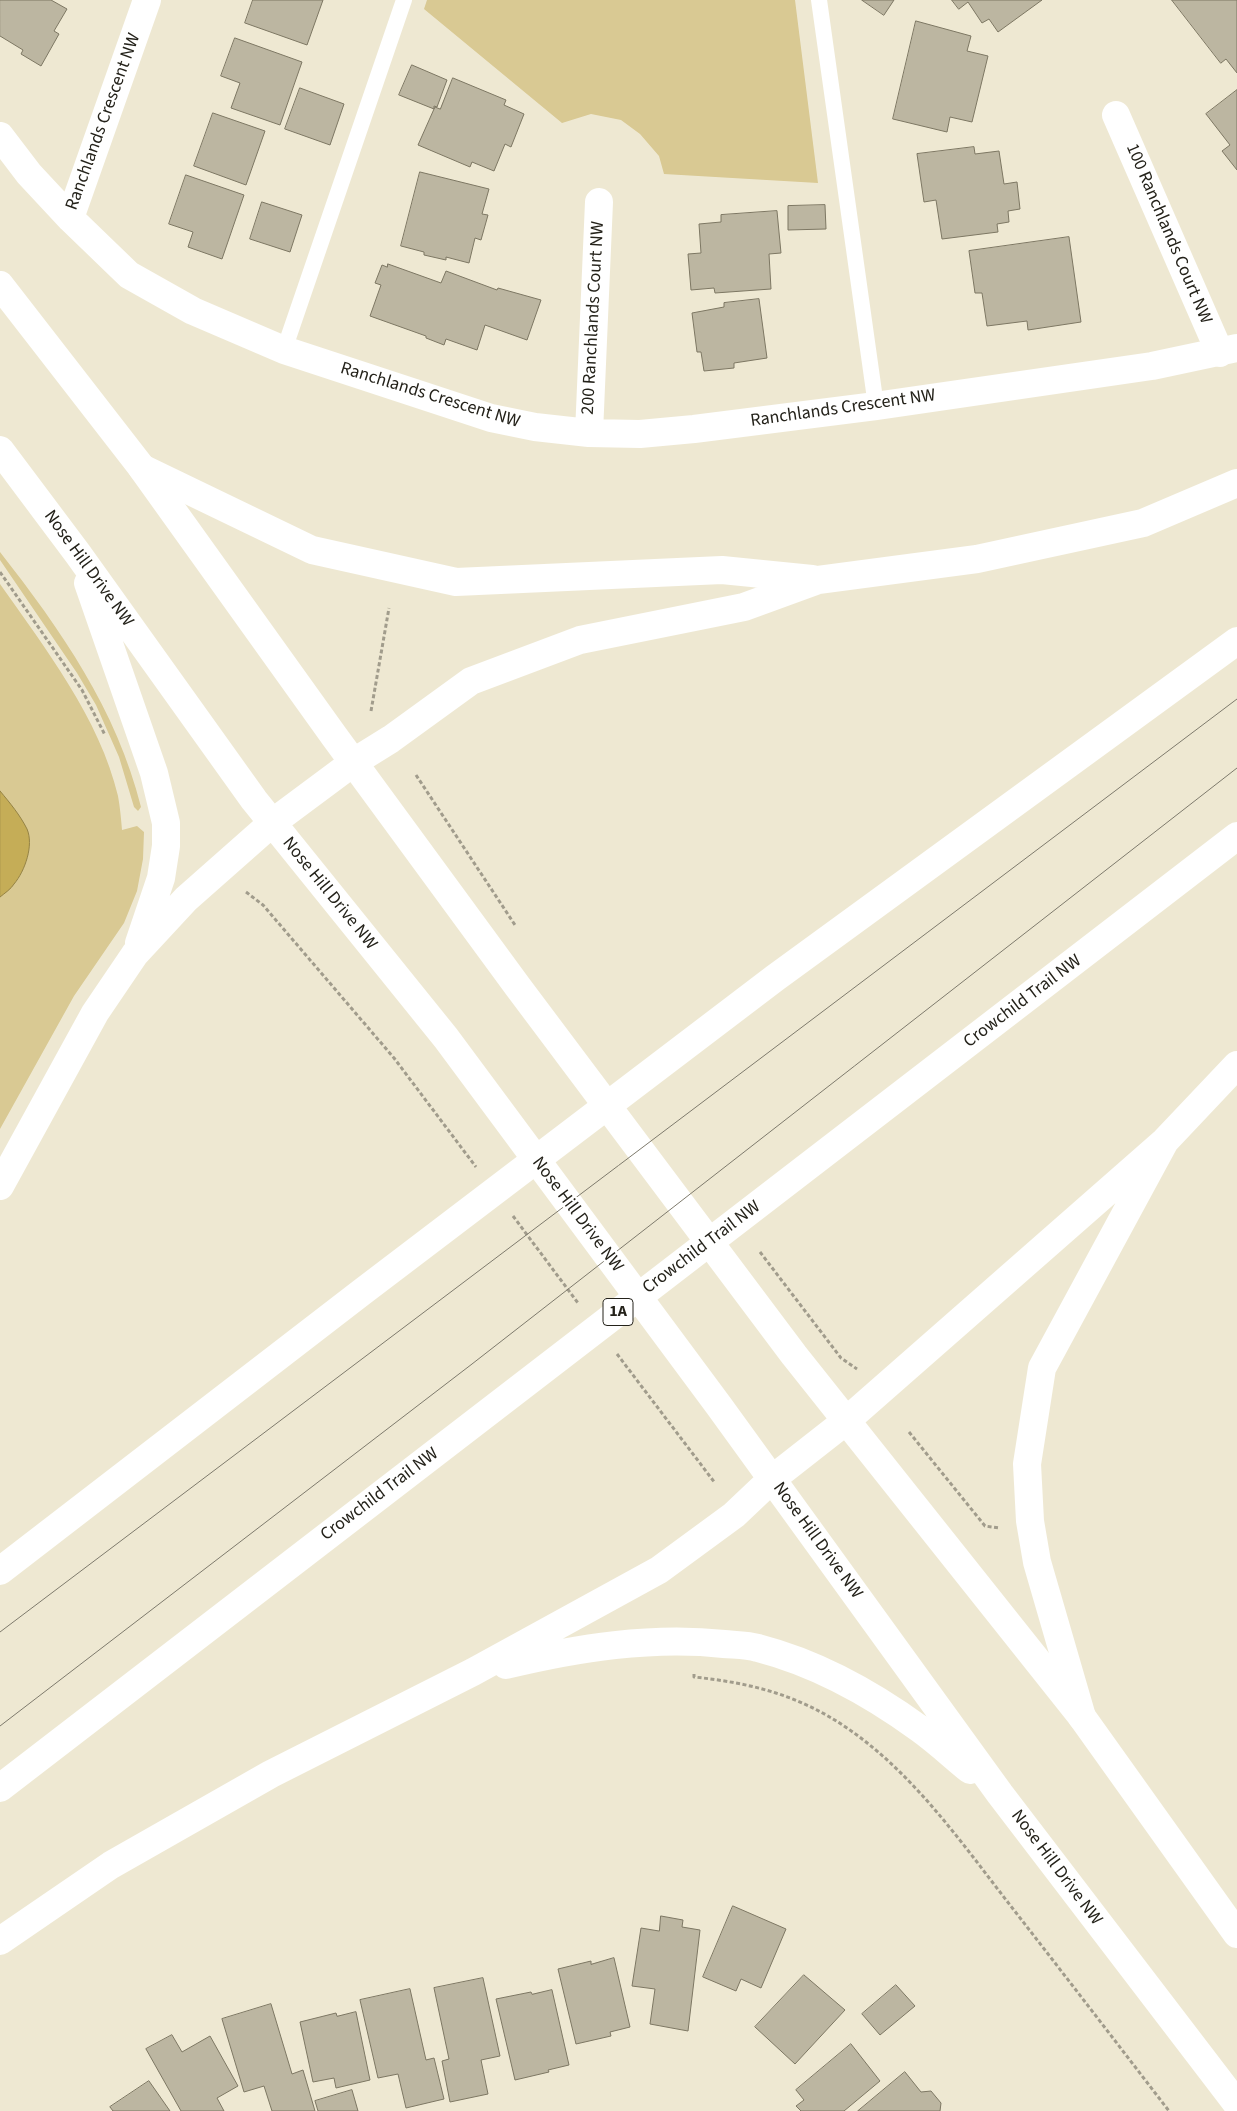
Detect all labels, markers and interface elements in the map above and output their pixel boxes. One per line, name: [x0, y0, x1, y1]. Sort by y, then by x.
street label: Ranchlands Crescent NW: [62, 31, 146, 213]
street label: 100 Ranchlands Court NW: [1120, 141, 1216, 327]
street label: 200 Ranchlands Court NW: [578, 221, 610, 415]
street label: Ranchlands Crescent NW: [338, 358, 522, 434]
street label: Ranchlands Crescent NW: [749, 385, 937, 433]
street label: Nose Hill Drive NW: [38, 507, 138, 631]
street label: Nose Hill Drive NW: [277, 833, 381, 955]
street label: Crowchild Trail NW: [960, 951, 1086, 1053]
street label: Nose Hill Drive NW: [527, 1153, 627, 1277]
street label: Crowchild Trail NW: [639, 1197, 765, 1299]
road number: 1A: [603, 1298, 633, 1325]
street label: Crowchild Trail NW: [317, 1444, 443, 1546]
street label: Nose Hill Drive NW: [767, 1479, 867, 1603]
street label: Nose Hill Drive NW: [1006, 1806, 1106, 1930]

